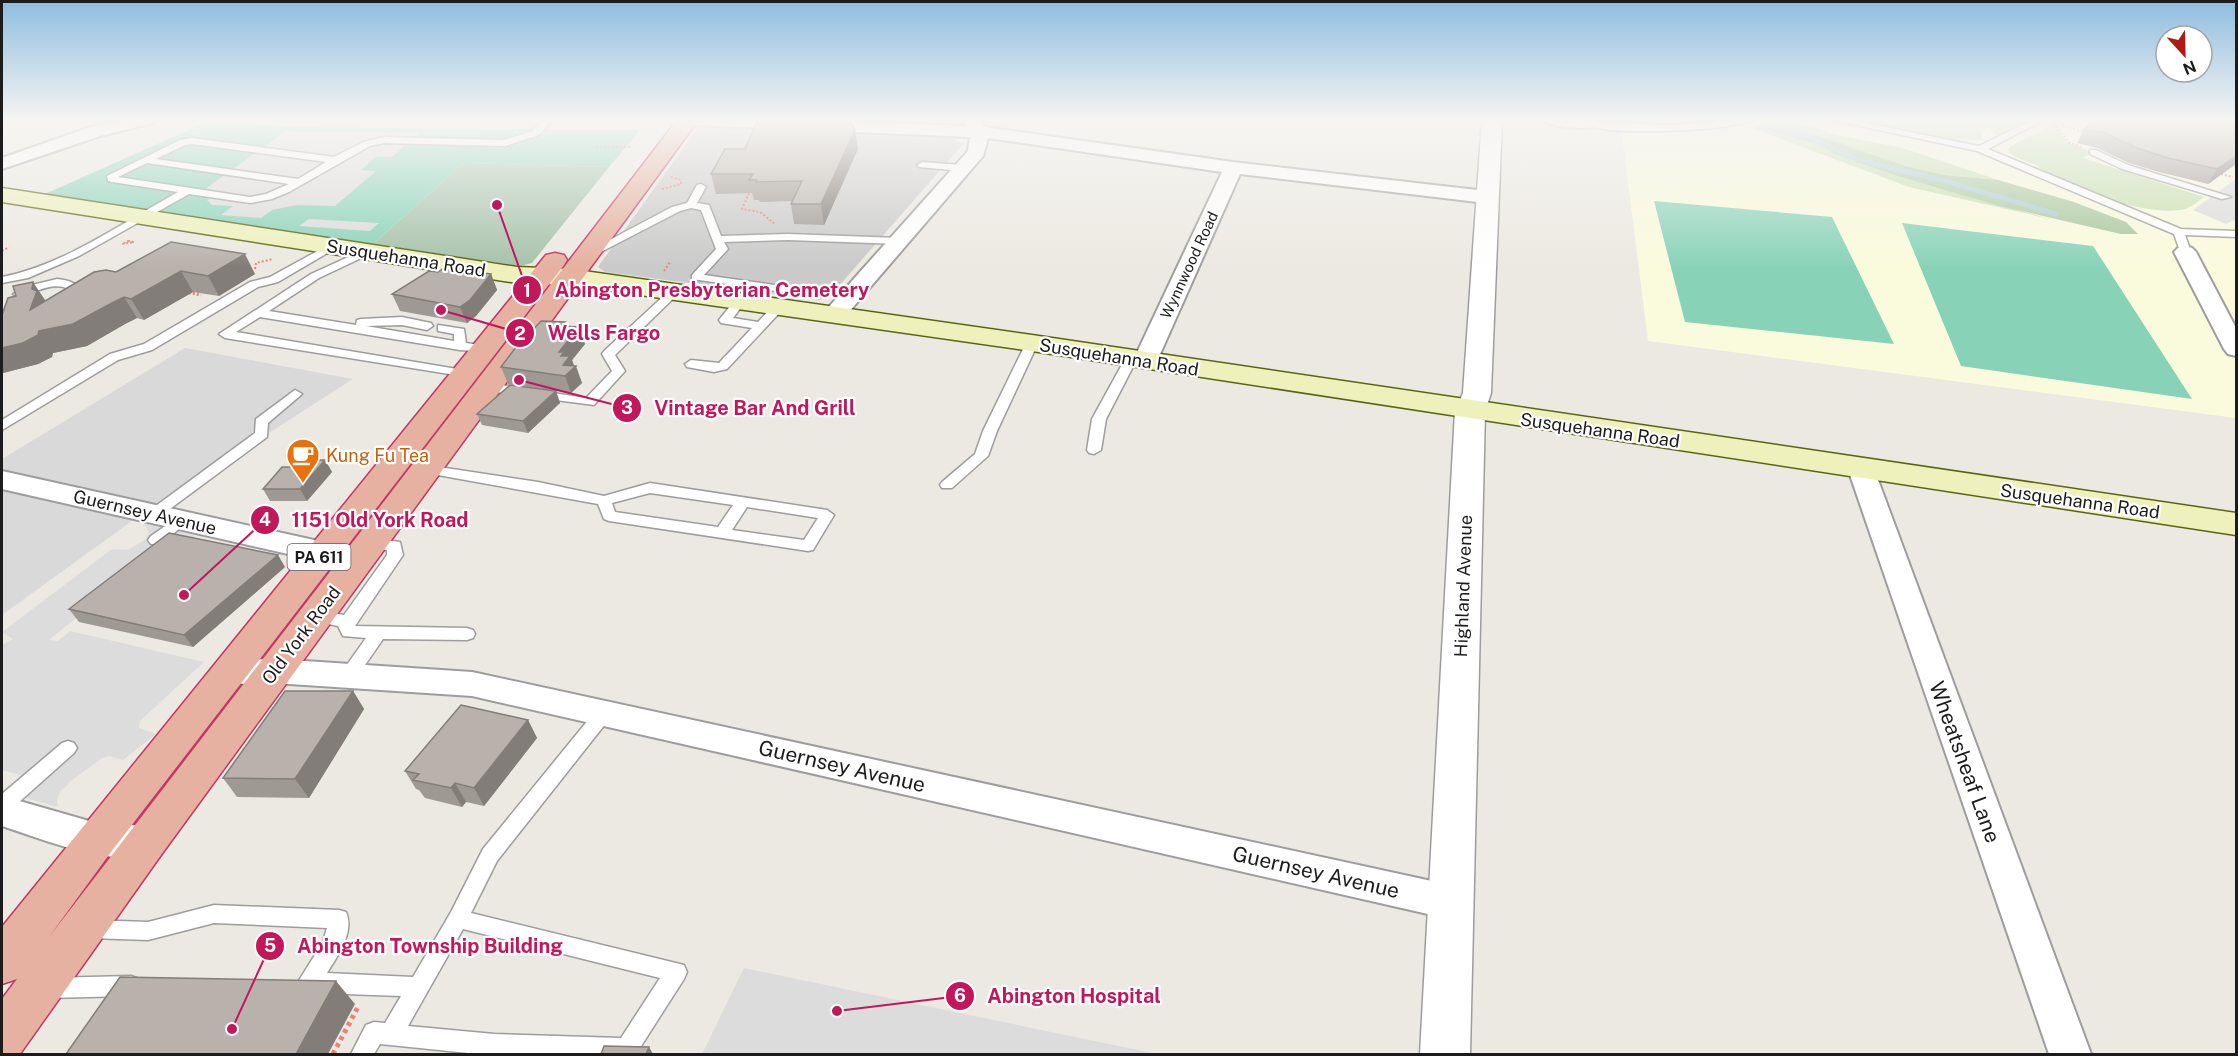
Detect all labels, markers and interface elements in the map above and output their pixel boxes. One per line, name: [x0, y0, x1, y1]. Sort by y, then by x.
north arrow: [2154, 24, 2214, 84]
text: N: [2180, 56, 2199, 79]
street label: Wynnwood Road: [1157, 209, 1221, 321]
street label: Susquehanna Road: [325, 235, 487, 281]
callout: Abington Presbyterian Cemetery: [512, 271, 881, 309]
text: Abington Presbyterian Cemetery: [555, 278, 869, 302]
text: 1: [523, 280, 531, 301]
callout: Wells Fargo: [505, 314, 672, 352]
text: Wells Fargo: [548, 321, 660, 345]
text: 2: [514, 323, 526, 344]
street label: Susquehanna Road: [1038, 334, 1200, 380]
callout: Vintage Bar And Grill: [612, 389, 867, 427]
text: Vintage Bar And Grill: [654, 396, 856, 420]
text: 3: [621, 397, 633, 418]
street label: Susquehanna Road: [1519, 408, 1681, 452]
cafe icon: Kung Fu Tea: [285, 437, 321, 484]
place label: Kung Fu Tea: [326, 445, 429, 466]
street label: Susquehanna Road: [1999, 479, 2161, 523]
street label: Guernsey Avenue: [71, 485, 219, 539]
callout: 1151 Old York Road: [250, 501, 481, 539]
text: 1151 Old York Road: [291, 508, 469, 532]
text: 4: [259, 509, 271, 530]
street label: Highland Avenue: [1450, 514, 1476, 658]
road number: PA 611: [288, 544, 350, 570]
street label: Old York Road: [257, 582, 345, 688]
street label: Wheatsheaf Lane: [1924, 678, 2006, 846]
street label: Guernsey Avenue: [756, 735, 928, 797]
street label: Guernsey Avenue: [1230, 841, 1402, 903]
callout: Abington Township Building: [255, 927, 575, 965]
text: Abington Township Building: [297, 934, 563, 958]
text: 5: [264, 935, 276, 956]
callout: Abington Hospital: [945, 977, 1172, 1015]
text: Abington Hospital: [987, 984, 1161, 1008]
text: 6: [954, 985, 966, 1006]

